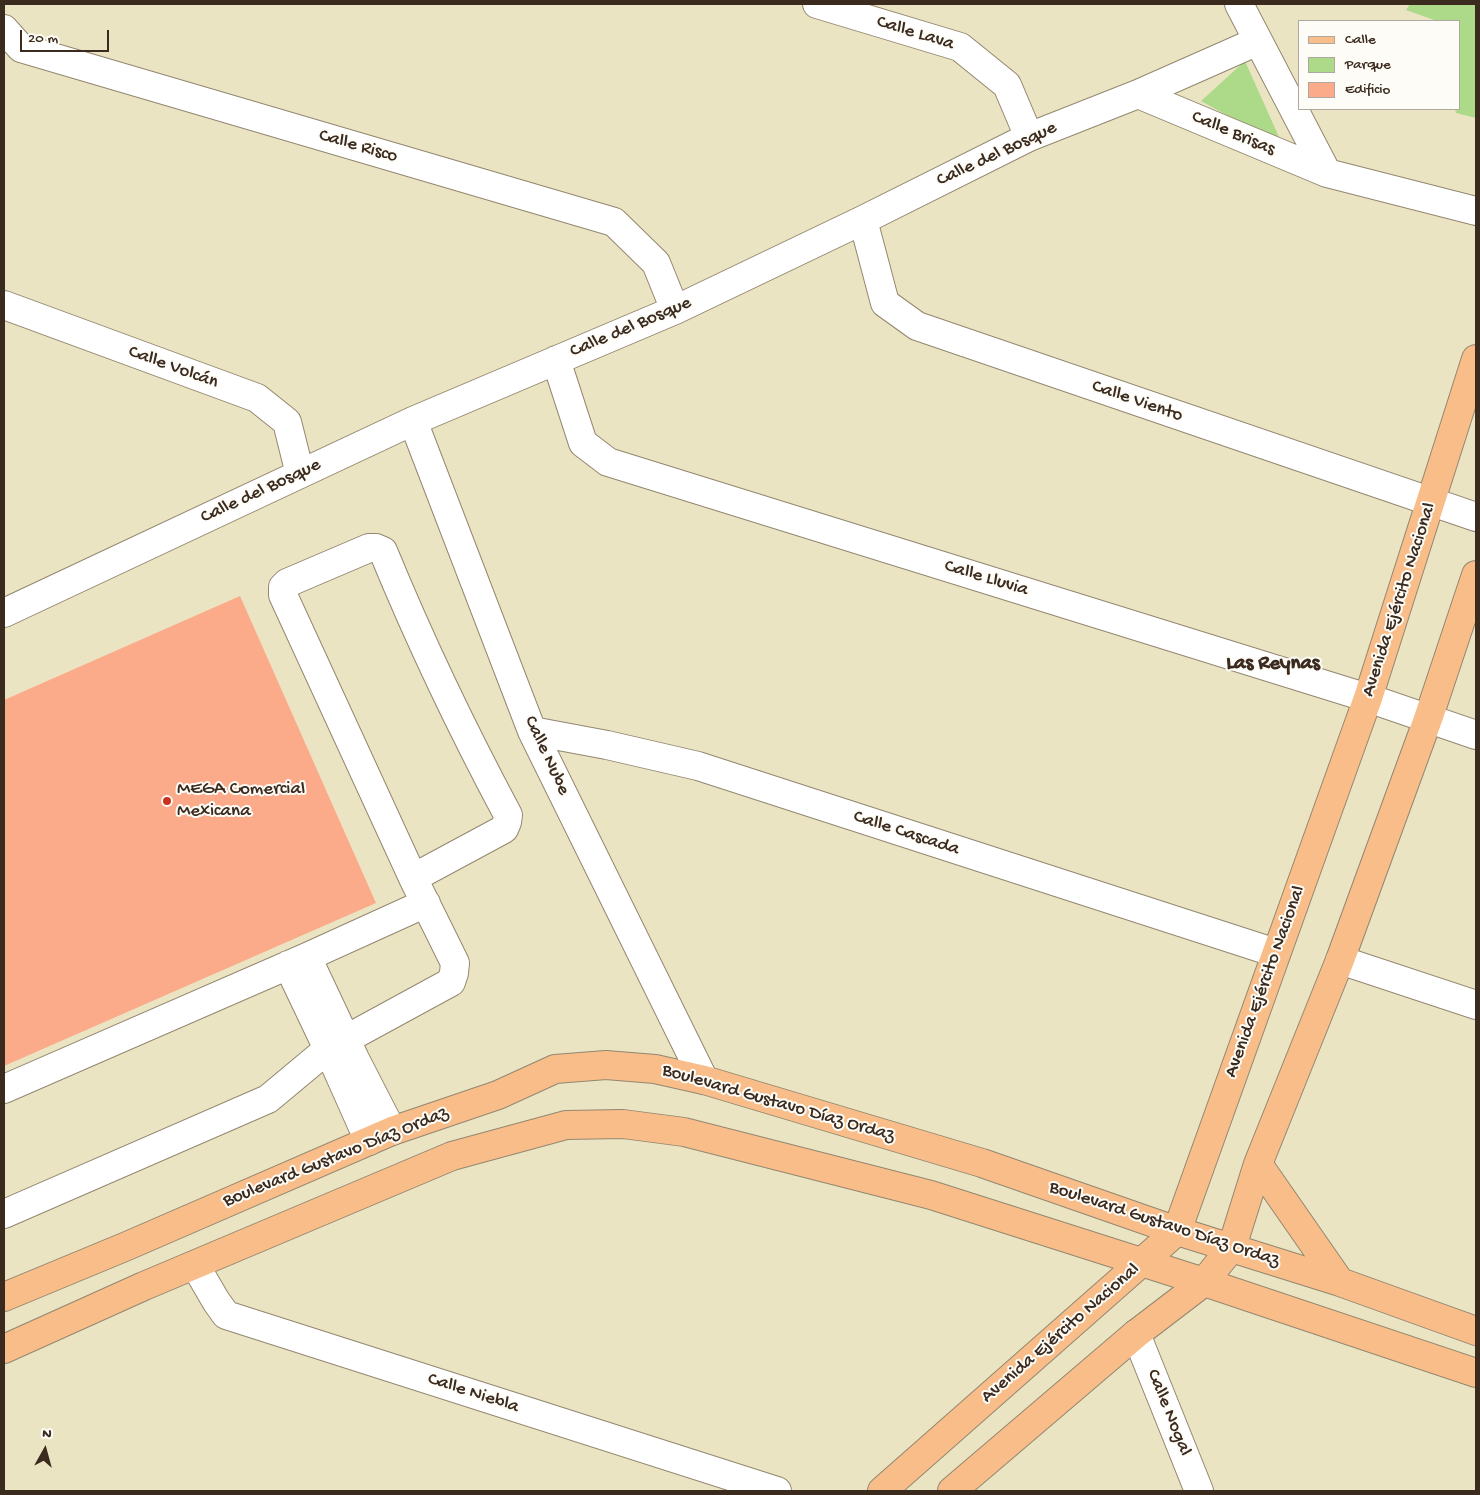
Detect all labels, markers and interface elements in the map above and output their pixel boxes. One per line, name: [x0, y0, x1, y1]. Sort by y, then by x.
street label: Calle Lava: [873, 11, 957, 57]
scale bar: [22, 20, 111, 52]
legend: [1298, 20, 1460, 110]
text: 20 m: [28, 30, 58, 48]
text: Calle: [1345, 31, 1376, 49]
text: Parque: [1345, 56, 1391, 74]
text: Edificio: [1345, 81, 1390, 99]
street label: Calle Brisas: [1188, 106, 1278, 162]
street label: Calle del Bosque: [933, 117, 1061, 193]
street label: Calle Risco: [316, 125, 400, 169]
street label: Calle del Bosque: [567, 292, 695, 364]
street label: Calle Volcán: [125, 341, 221, 395]
street label: Calle Viento: [1089, 376, 1185, 428]
street label: Calle del Bosque: [197, 454, 325, 530]
street label: Avenida Ejército Nacional: [1358, 500, 1442, 700]
street label: Calle Lluvia: [941, 555, 1031, 603]
district label: Las Reynas: [1226, 652, 1320, 678]
street label: Calle Nube: [518, 713, 574, 799]
place label: MEGA Comercial Mexicana: [177, 779, 305, 823]
marker: MEGA Comercial Mexicana: [161, 795, 173, 807]
street label: Calle Cascada: [850, 806, 962, 862]
street label: Avenida Ejército Nacional: [1221, 883, 1311, 1081]
street label: Boulevard Gustavo Díaz Ordaz: [659, 1060, 897, 1148]
street label: Boulevard Gustavo Díaz Ordaz: [220, 1102, 452, 1214]
street label: Boulevard Gustavo Díaz Ordaz: [1046, 1177, 1282, 1273]
street label: Avenida Ejército Nacional: [977, 1259, 1145, 1409]
street label: Calle Nogal: [1140, 1366, 1196, 1460]
street label: Calle Niebla: [424, 1369, 522, 1419]
north arrow: [20, 1425, 70, 1475]
text: N: [41, 1426, 52, 1444]

